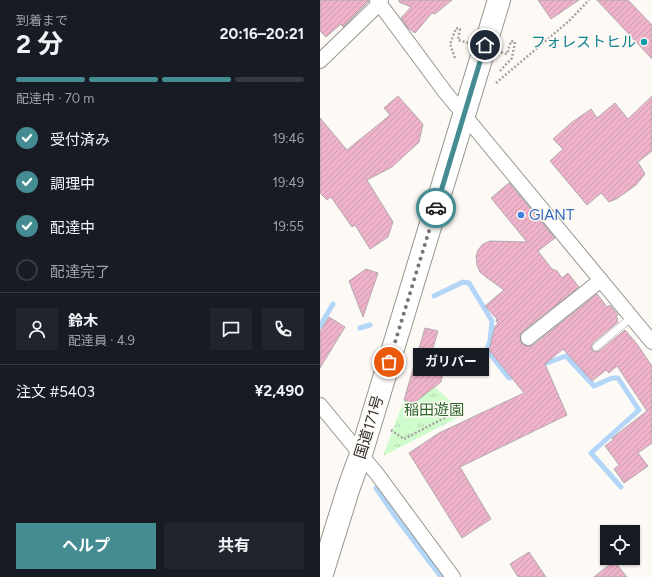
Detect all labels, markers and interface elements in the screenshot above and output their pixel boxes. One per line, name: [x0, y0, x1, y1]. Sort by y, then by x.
text: 到着まで: [16, 13, 68, 28]
text: 20:16–20:21: [220, 25, 304, 43]
text: 2 分: [16, 28, 63, 60]
pin: [468, 28, 502, 62]
place label: フォレストヒル: [531, 33, 636, 51]
icon: home: [474, 34, 496, 56]
marker: フォレストヒル: [639, 37, 649, 47]
text: 配達中 · 70 m: [16, 91, 94, 106]
icon: check: [16, 127, 38, 149]
text: 受付済み: [50, 131, 110, 149]
text: 19:46: [273, 131, 304, 146]
icon: check: [16, 171, 38, 193]
text: 調理中: [50, 175, 95, 193]
text: 19:49: [273, 175, 304, 190]
courier: [416, 188, 456, 228]
icon: car: [425, 197, 447, 219]
place label: GIANT: [529, 206, 575, 224]
marker: GIANT: [516, 210, 526, 220]
icon: check: [16, 215, 38, 237]
text: 配達中: [50, 219, 95, 237]
text: 19:55: [273, 219, 304, 234]
text: 配達完了: [50, 263, 110, 281]
button: person: [16, 308, 58, 350]
button: chat: [210, 308, 252, 350]
button: phone: [262, 308, 304, 350]
text: 鈴木: [68, 312, 98, 330]
text: 配達員 · 4.9: [68, 333, 135, 348]
pin: [372, 345, 406, 379]
callout: ガリバー: [413, 348, 489, 376]
icon: bag: [378, 351, 400, 373]
text: ガリバー: [425, 354, 477, 369]
text: ¥2,490: [255, 382, 304, 400]
text: 注文 #5403: [16, 383, 95, 401]
street label: 国道171号: [351, 393, 387, 461]
park label: 稲田遊園: [404, 401, 464, 419]
button: ヘルプ: [16, 523, 156, 569]
button: 共有: [164, 523, 304, 569]
map controls: [600, 525, 640, 565]
button: locate: [600, 525, 640, 565]

